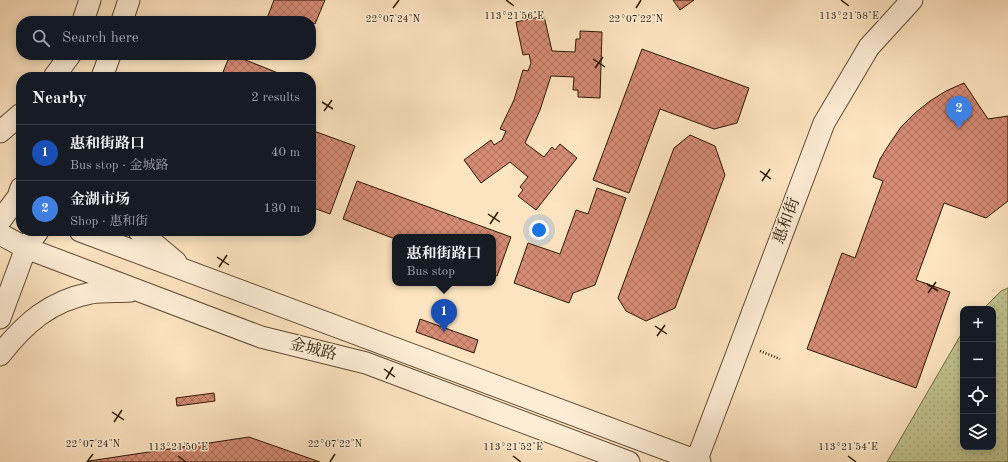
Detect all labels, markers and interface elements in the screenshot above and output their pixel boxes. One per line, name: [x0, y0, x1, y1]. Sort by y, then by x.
text: 113°21'56"E: [484, 11, 544, 21]
text: 113°21'58"E: [819, 11, 879, 21]
text: 22°07'24"N: [366, 14, 421, 24]
text: 22°07'22"N: [609, 14, 664, 24]
search box: [16, 16, 316, 60]
icon: search: [30, 27, 52, 49]
text: Search here: [62, 31, 139, 46]
text: Nearby: [32, 90, 87, 107]
text: 2 results: [251, 91, 300, 104]
pin: 2: [946, 96, 972, 129]
text: 惠和街路口: [70, 137, 145, 152]
text: 1: [41, 146, 49, 159]
text: 40 m: [271, 146, 300, 159]
text: Bus stop · 金城路: [70, 159, 169, 172]
text: 金湖市场: [70, 193, 130, 208]
street label: 惠和街: [769, 195, 803, 246]
text: 2: [41, 202, 49, 215]
text: 130 m: [263, 202, 300, 215]
text: Shop · 惠和街: [70, 215, 148, 228]
your location: [529, 220, 549, 240]
popup: [392, 234, 496, 286]
text: 惠和街路口: [406, 247, 482, 262]
text: Bus stop: [406, 265, 455, 278]
pin: 1: [431, 299, 457, 332]
map controls: [960, 306, 996, 450]
button: +: [960, 306, 996, 342]
street label: 金城路: [288, 334, 339, 364]
button: −: [960, 342, 996, 378]
button: locate: [960, 378, 996, 414]
button: layers: [960, 414, 996, 450]
text: 22°07'24"N: [66, 439, 121, 449]
text: 22°07'22"N: [308, 439, 363, 449]
text: 113°21'50"E: [148, 442, 208, 452]
text: 113°21'52"E: [483, 442, 543, 452]
text: 113°21'54"E: [818, 442, 878, 452]

